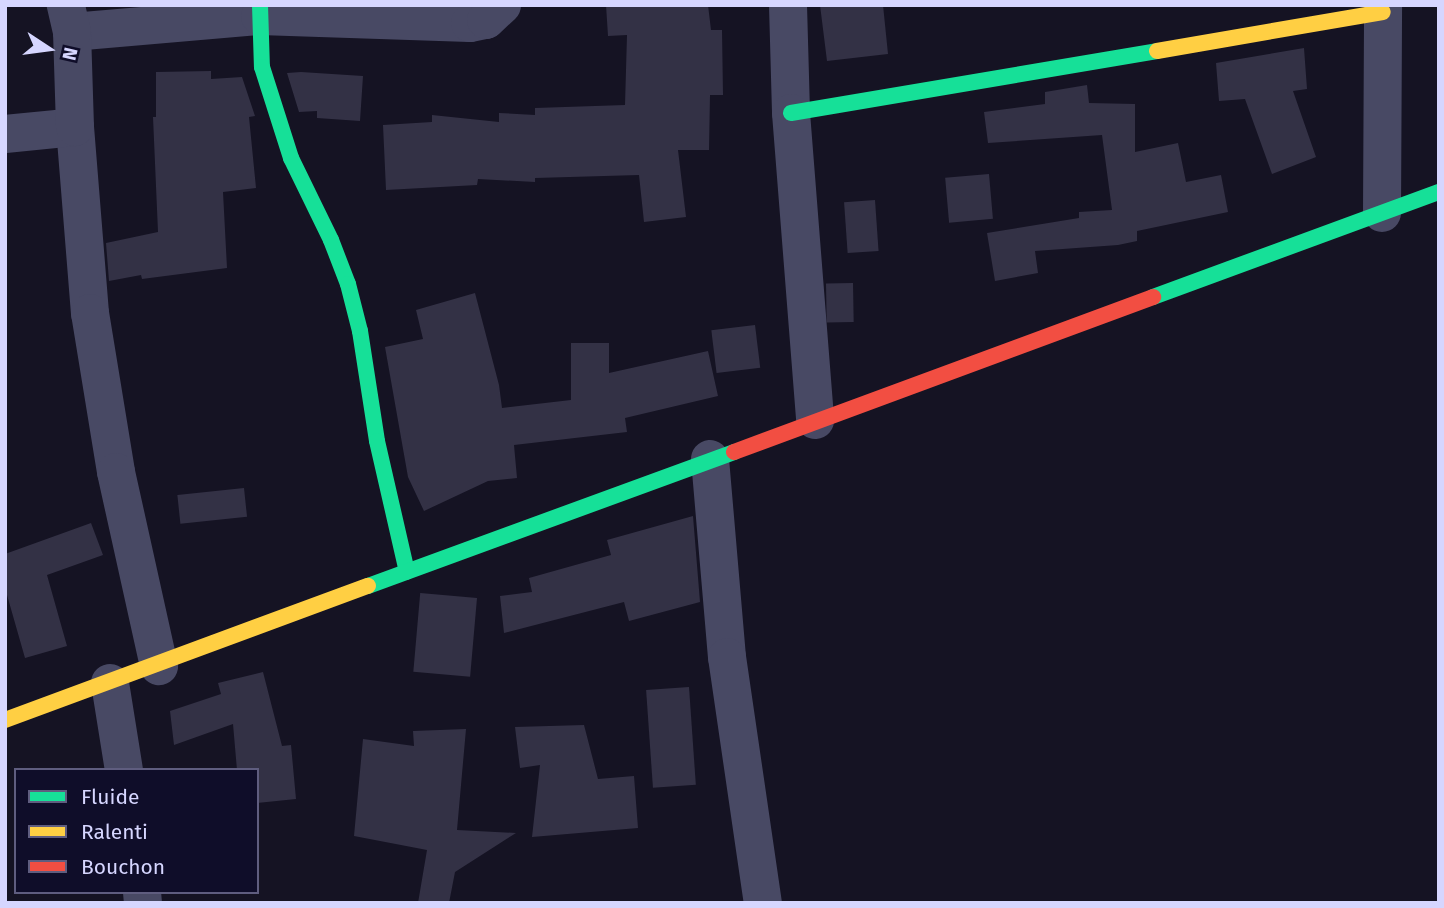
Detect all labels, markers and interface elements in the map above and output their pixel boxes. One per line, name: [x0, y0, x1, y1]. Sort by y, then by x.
north arrow: [14, 14, 84, 84]
text: N: [57, 45, 83, 63]
legend: [14, 768, 259, 894]
text: Fluide: [81, 784, 139, 810]
text: Ralenti: [81, 819, 148, 845]
text: Bouchon: [81, 854, 165, 880]

